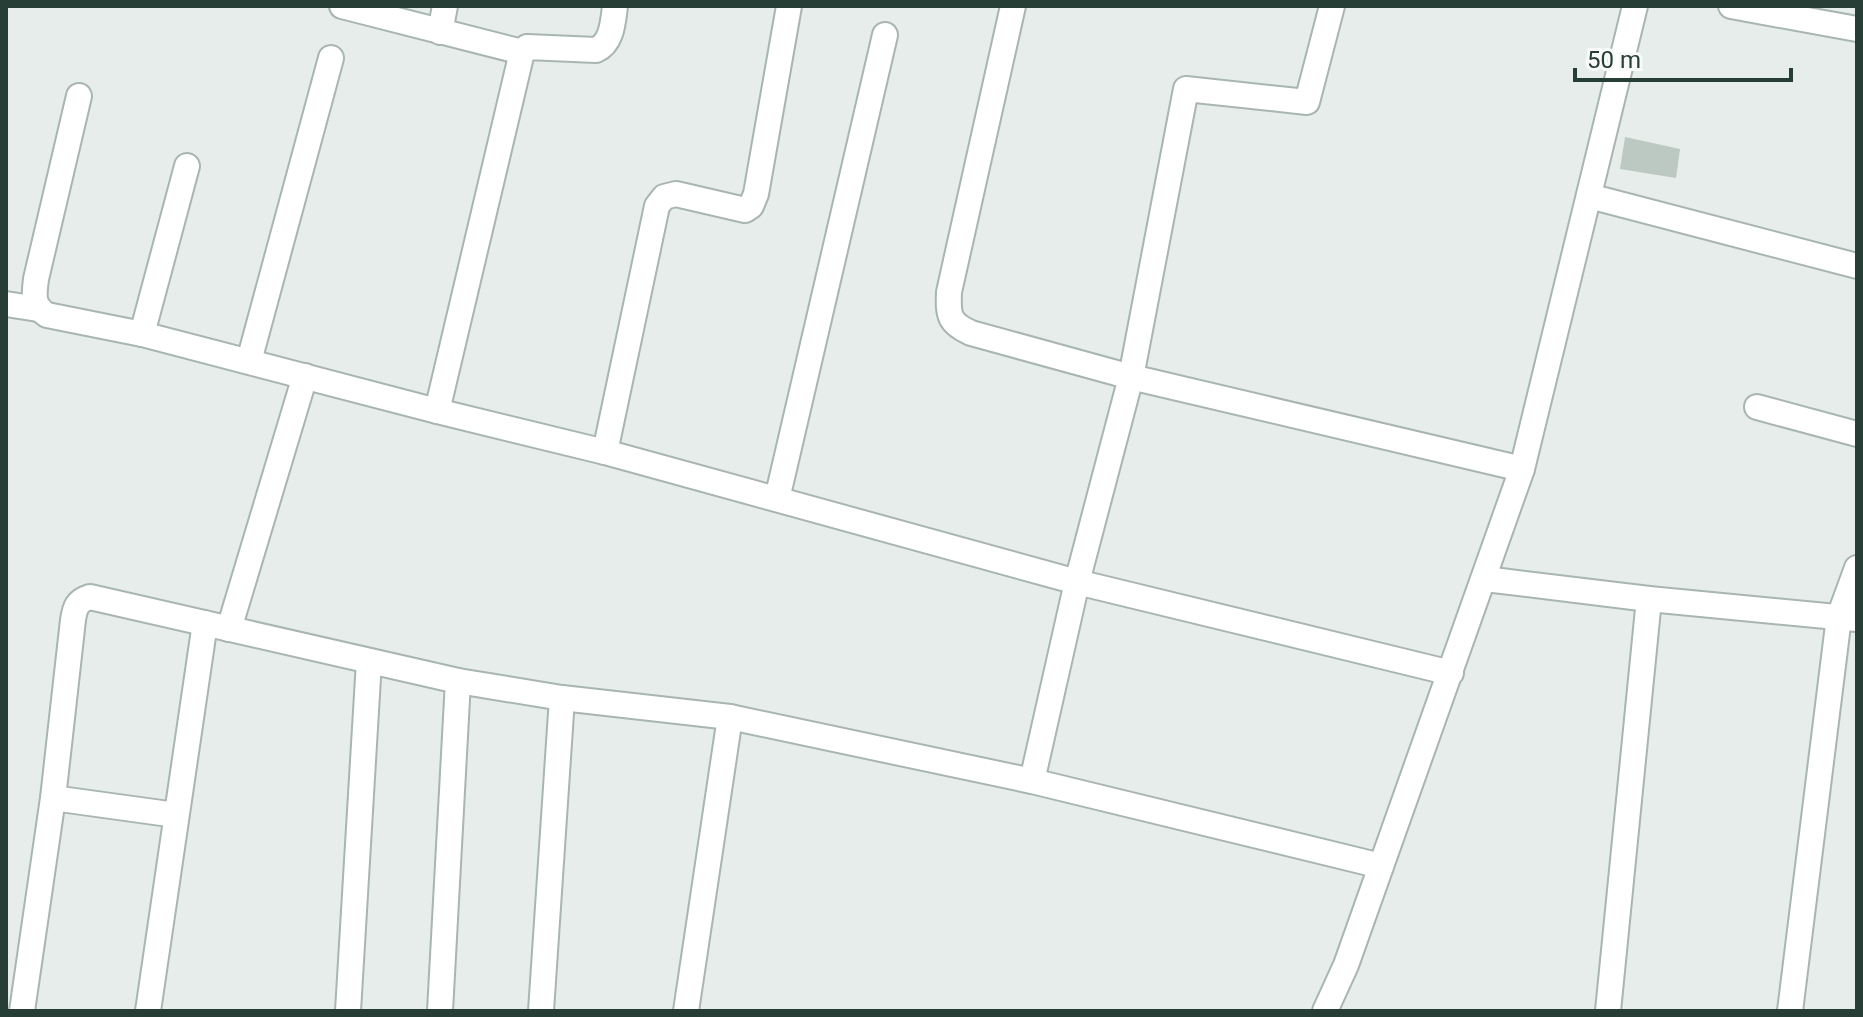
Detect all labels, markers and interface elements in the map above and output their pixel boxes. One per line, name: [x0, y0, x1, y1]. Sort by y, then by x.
scale bar: [1575, 32, 1791, 82]
text: 50 m: [1587, 46, 1641, 74]

